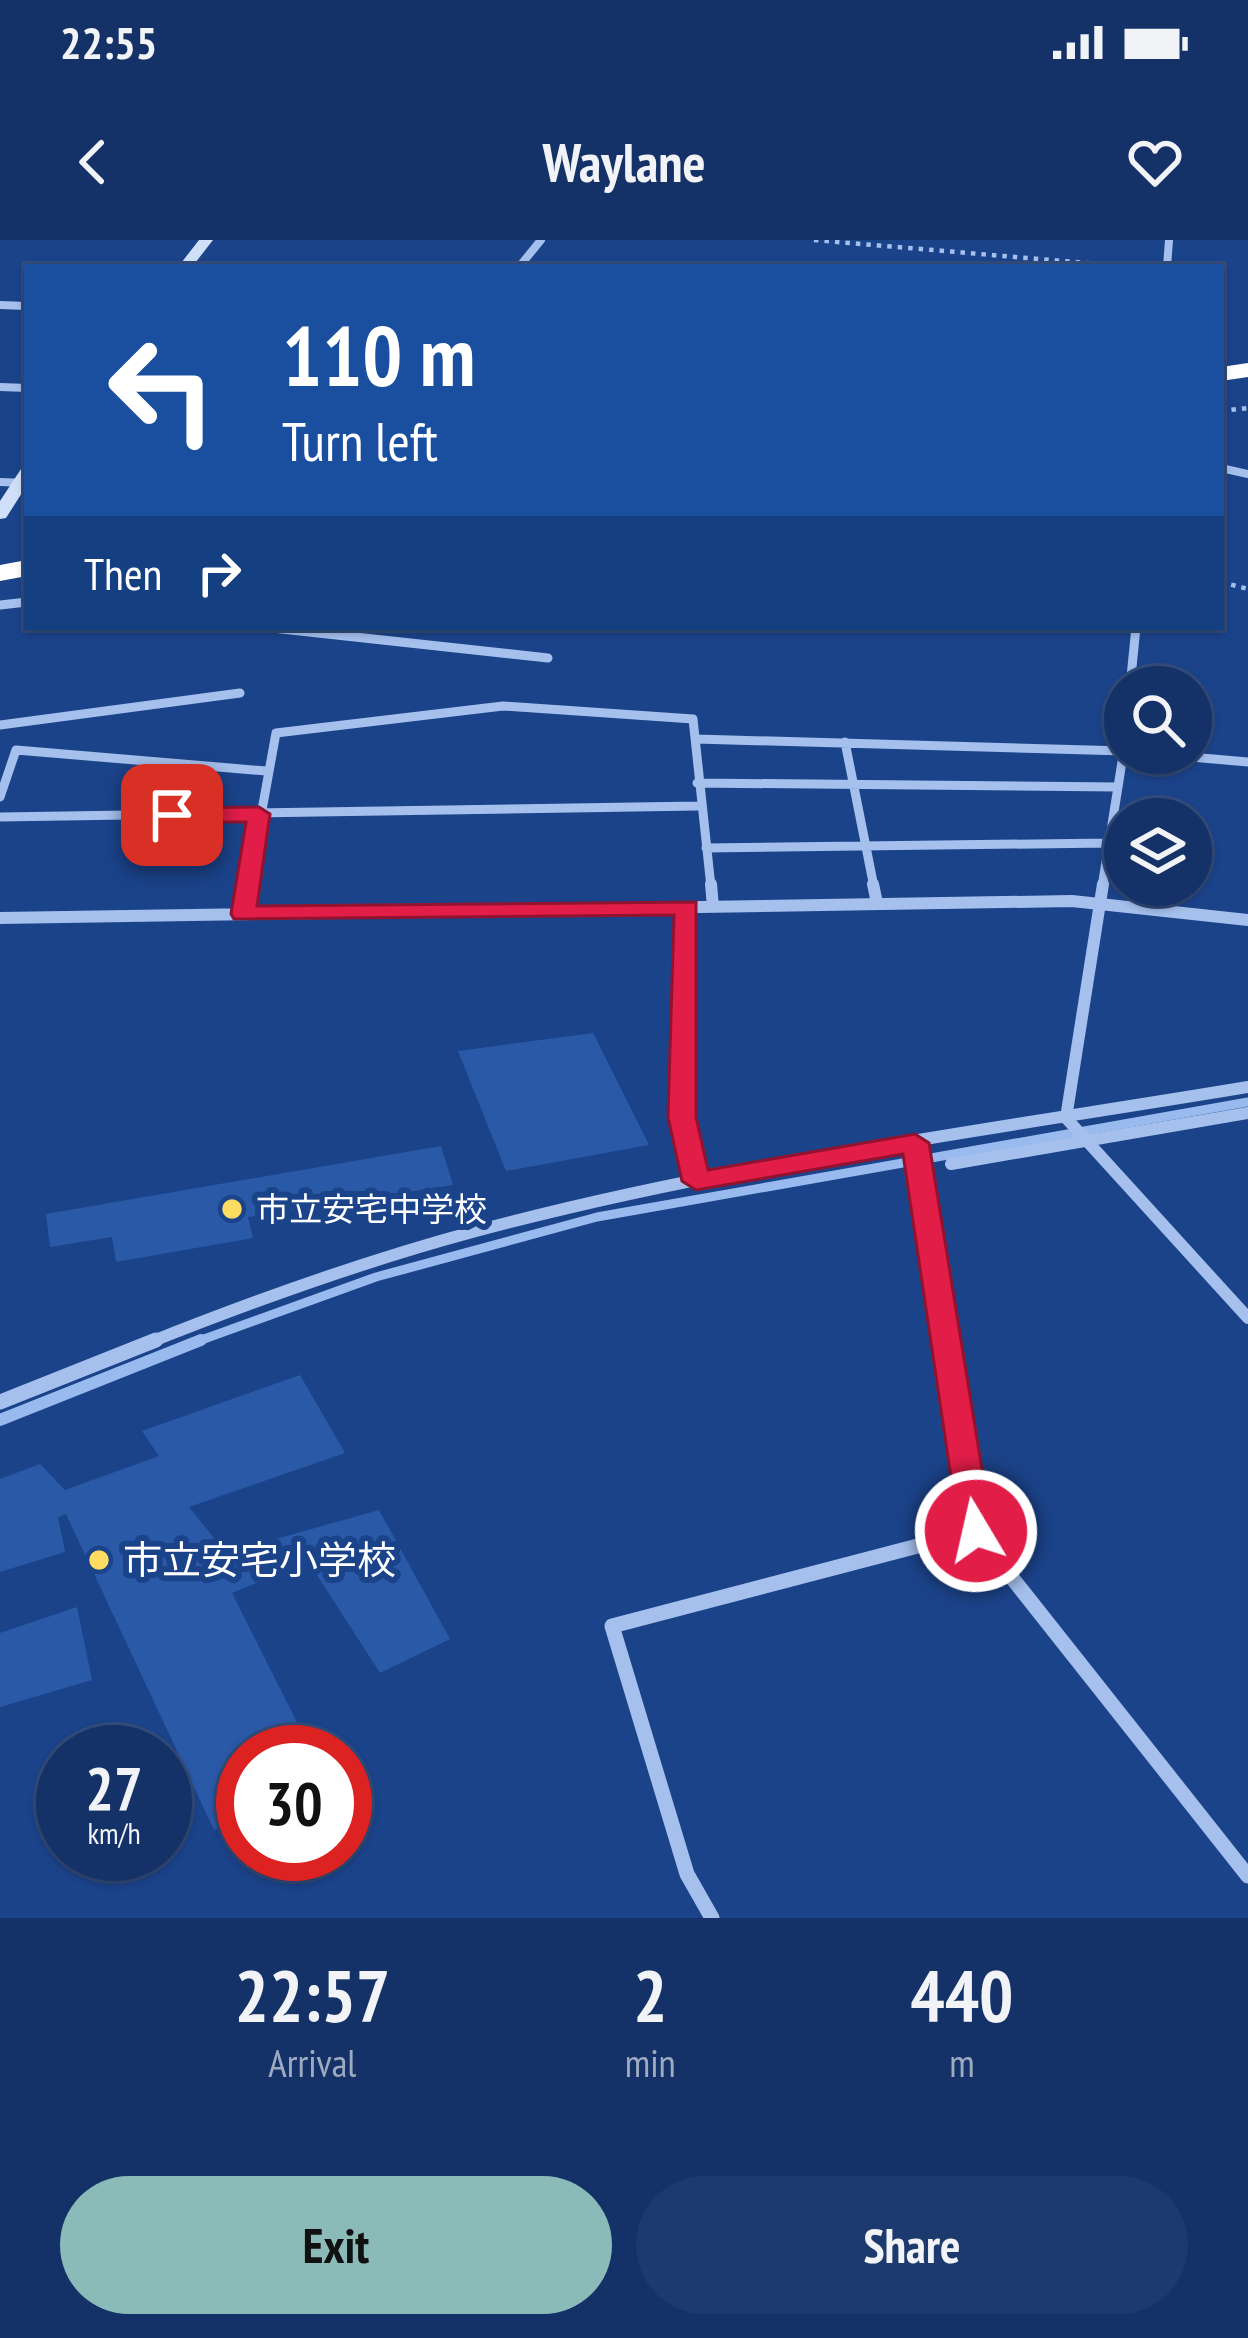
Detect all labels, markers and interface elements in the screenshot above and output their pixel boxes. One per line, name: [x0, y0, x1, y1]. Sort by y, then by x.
text: 22:55: [60, 13, 157, 71]
text: Waylane: [542, 127, 706, 197]
icon: back: [60, 129, 126, 195]
icon: heart: [1122, 129, 1188, 195]
text: 110 m: [282, 300, 475, 409]
icon: left: [84, 312, 240, 468]
text: Turn left: [282, 406, 438, 476]
icon: right: [186, 540, 252, 606]
text: Then: [84, 544, 162, 602]
map controls: [1104, 666, 1212, 906]
button: search: [1104, 666, 1212, 774]
pin: [121, 764, 223, 866]
icon: arrive: [139, 782, 205, 848]
button: layers: [1104, 798, 1212, 906]
place label: 市立安宅中学校: [256, 1187, 487, 1230]
marker: 市立安宅中学校: [219, 1196, 245, 1222]
position arrow: [913, 1468, 1039, 1594]
place label: 市立安宅小学校: [123, 1534, 396, 1585]
marker: 市立安宅小学校: [86, 1547, 112, 1573]
speed limit sign: 30: [216, 1725, 372, 1881]
text: 27: [85, 1749, 143, 1827]
text: km/h: [87, 1813, 141, 1852]
text: 22:57: [235, 1948, 390, 2041]
text: 2: [633, 1948, 667, 2041]
text: 440: [910, 1948, 1013, 2041]
text: Arrival: [268, 2037, 356, 2088]
text: min: [625, 2037, 676, 2088]
text: m: [949, 2037, 975, 2088]
button: Exit: [60, 2176, 612, 2314]
button: Share: [636, 2176, 1188, 2314]

